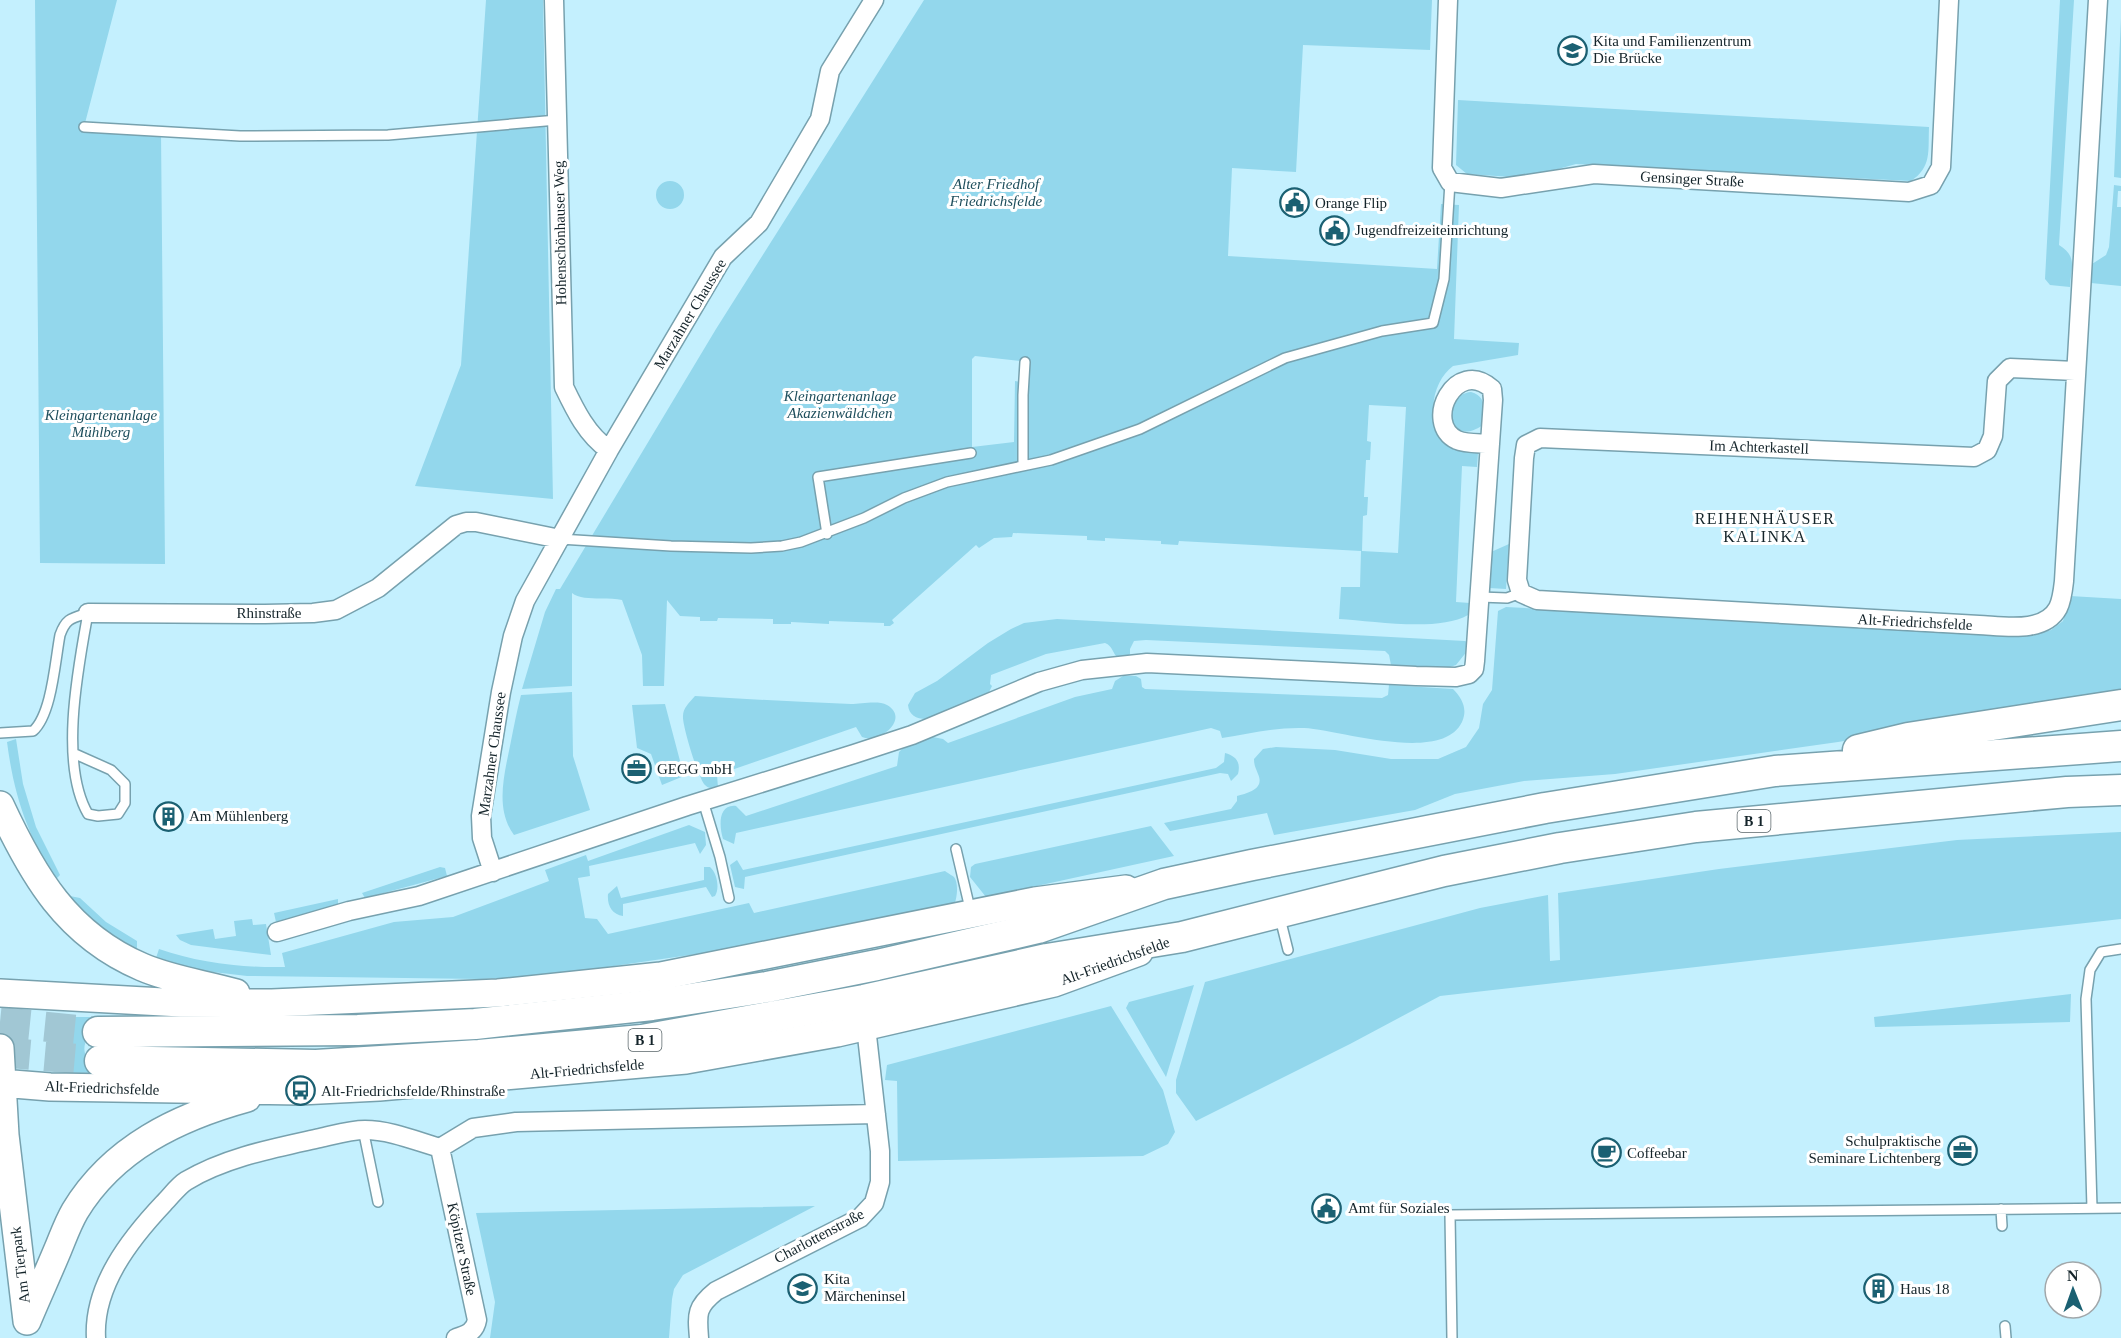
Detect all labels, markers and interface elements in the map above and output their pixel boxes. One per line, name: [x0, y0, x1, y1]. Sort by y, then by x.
place label: Kita und Familienzentrum Die Brücke: [1593, 33, 1752, 66]
school or university icon: Kita und Familienzentrum Die Brücke: [1556, 34, 1588, 66]
street label: Hohenschönhauser Weg: [551, 160, 569, 305]
street label: Gensinger Straße: [1640, 168, 1745, 190]
park label: Alter Friedhof Friedrichsfelde: [949, 176, 1043, 209]
public building icon: Orange Flip: [1278, 187, 1310, 219]
place label: Orange Flip: [1315, 195, 1387, 211]
public building icon: Jugendfreizeiteinrichtung: [1318, 214, 1350, 246]
place label: Jugendfreizeiteinrichtung: [1355, 222, 1509, 238]
street label: Marzahner Chaussee: [651, 256, 729, 372]
park label: Kleingartenanlage Akazienwäldchen: [783, 388, 897, 421]
park label: Kleingartenanlage Mühlberg: [44, 407, 158, 440]
street label: Im Achterkastell: [1709, 437, 1809, 457]
district label: REIHENHÄUSER KALINKA: [1695, 510, 1835, 545]
street label: Rhinstraße: [237, 605, 302, 621]
street label: Alt-Friedrichsfelde: [1857, 611, 1973, 633]
street label: Marzahner Chaussee: [475, 690, 509, 817]
office icon: GEGG mbH: [620, 753, 652, 785]
place label: GEGG mbH: [657, 761, 733, 777]
building icon: Am Mühlenberg: [152, 800, 184, 832]
place label: Am Mühlenberg: [189, 808, 289, 824]
road number: B 1: [1738, 810, 1770, 832]
street label: Alt-Friedrichsfelde: [1058, 934, 1172, 988]
road number: B 1: [628, 1029, 662, 1051]
street label: Alt-Friedrichsfelde: [529, 1056, 645, 1082]
bus stop icon: Alt-Friedrichsfelde/Rhinstraße: [284, 1075, 316, 1107]
street label: Alt-Friedrichsfelde: [44, 1078, 160, 1098]
place label: Alt-Friedrichsfelde/Rhinstraße: [321, 1083, 505, 1099]
place label: Schulpraktische Seminare Lichtenberg: [1808, 1133, 1941, 1166]
office icon: Schulpraktische Seminare Lichtenberg: [1946, 1134, 1978, 1166]
cafe icon: Coffeebar: [1590, 1137, 1622, 1169]
place label: Coffeebar: [1627, 1145, 1687, 1161]
public building icon: Amt für Soziales: [1311, 1192, 1343, 1224]
place label: Amt für Soziales: [1348, 1200, 1450, 1216]
street label: Köpitzer Straße: [444, 1201, 480, 1297]
street label: Charlottenstraße: [771, 1206, 867, 1266]
street label: Am Tierpark: [7, 1225, 33, 1304]
north arrow: [2043, 1260, 2103, 1320]
text: N: [2067, 1267, 2079, 1284]
place label: Kita Märcheninsel: [824, 1271, 906, 1304]
school or university icon: Kita Märcheninsel: [787, 1272, 819, 1304]
building icon: Haus 18: [1863, 1273, 1895, 1305]
place label: Haus 18: [1900, 1281, 1950, 1297]

